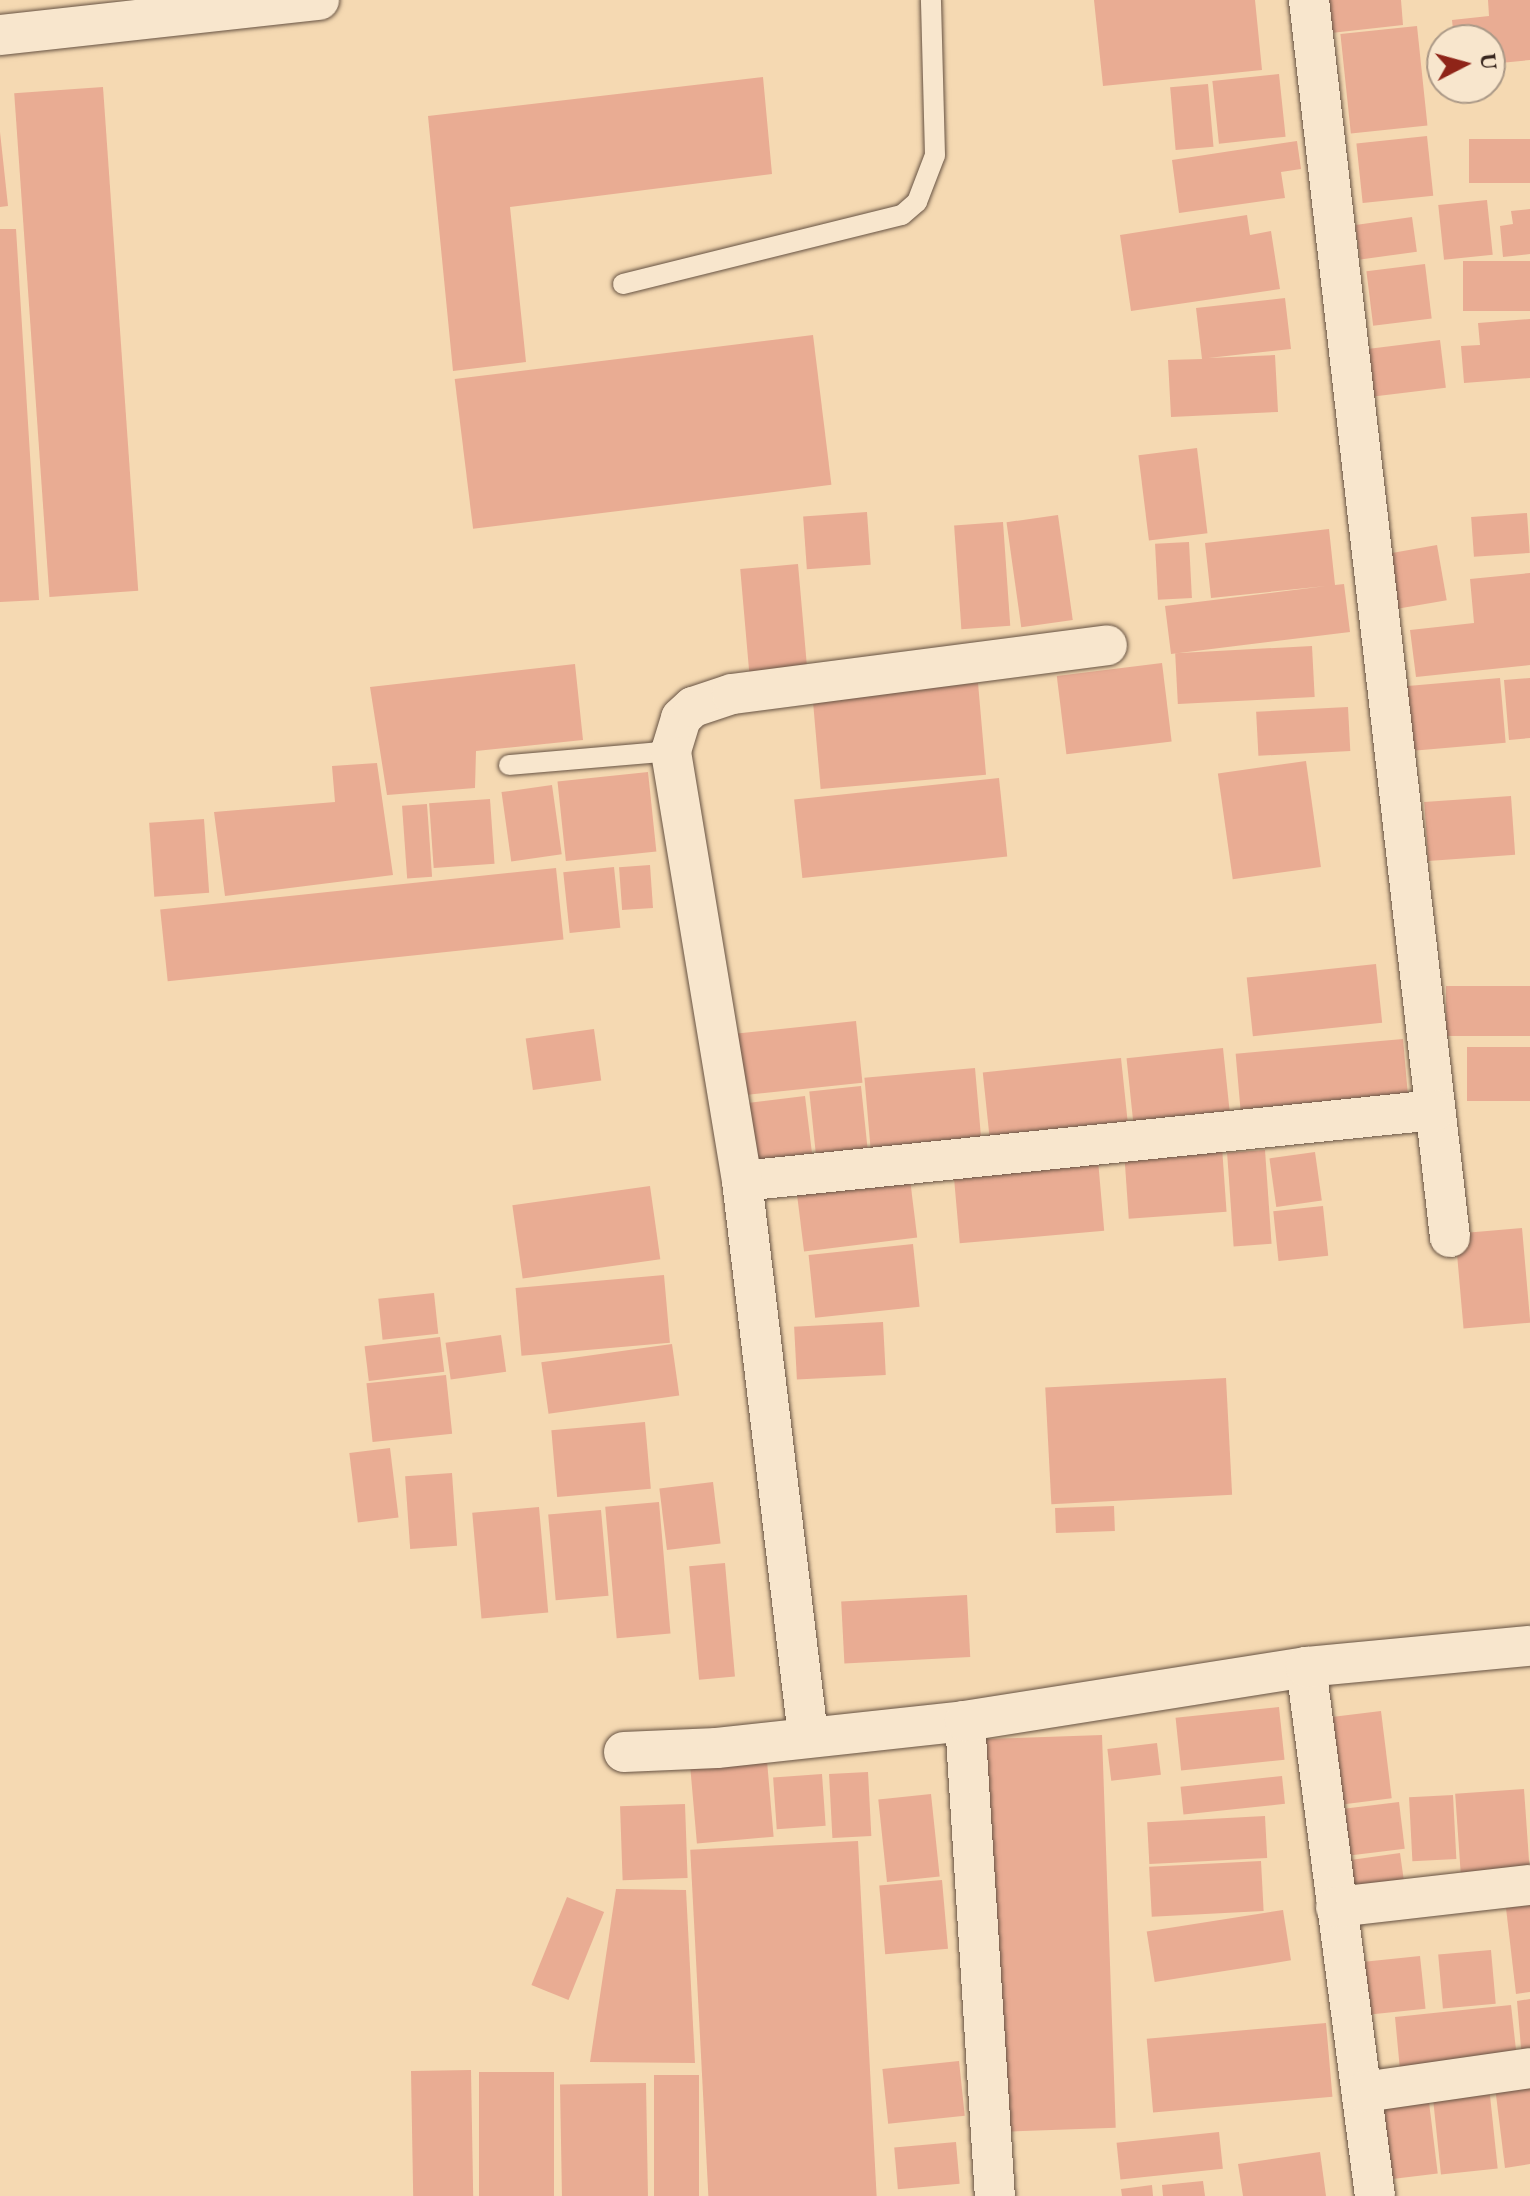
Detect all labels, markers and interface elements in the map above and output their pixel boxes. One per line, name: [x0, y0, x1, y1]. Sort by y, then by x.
north arrow: [1426, 24, 1506, 104]
text: U: [1473, 52, 1504, 71]

